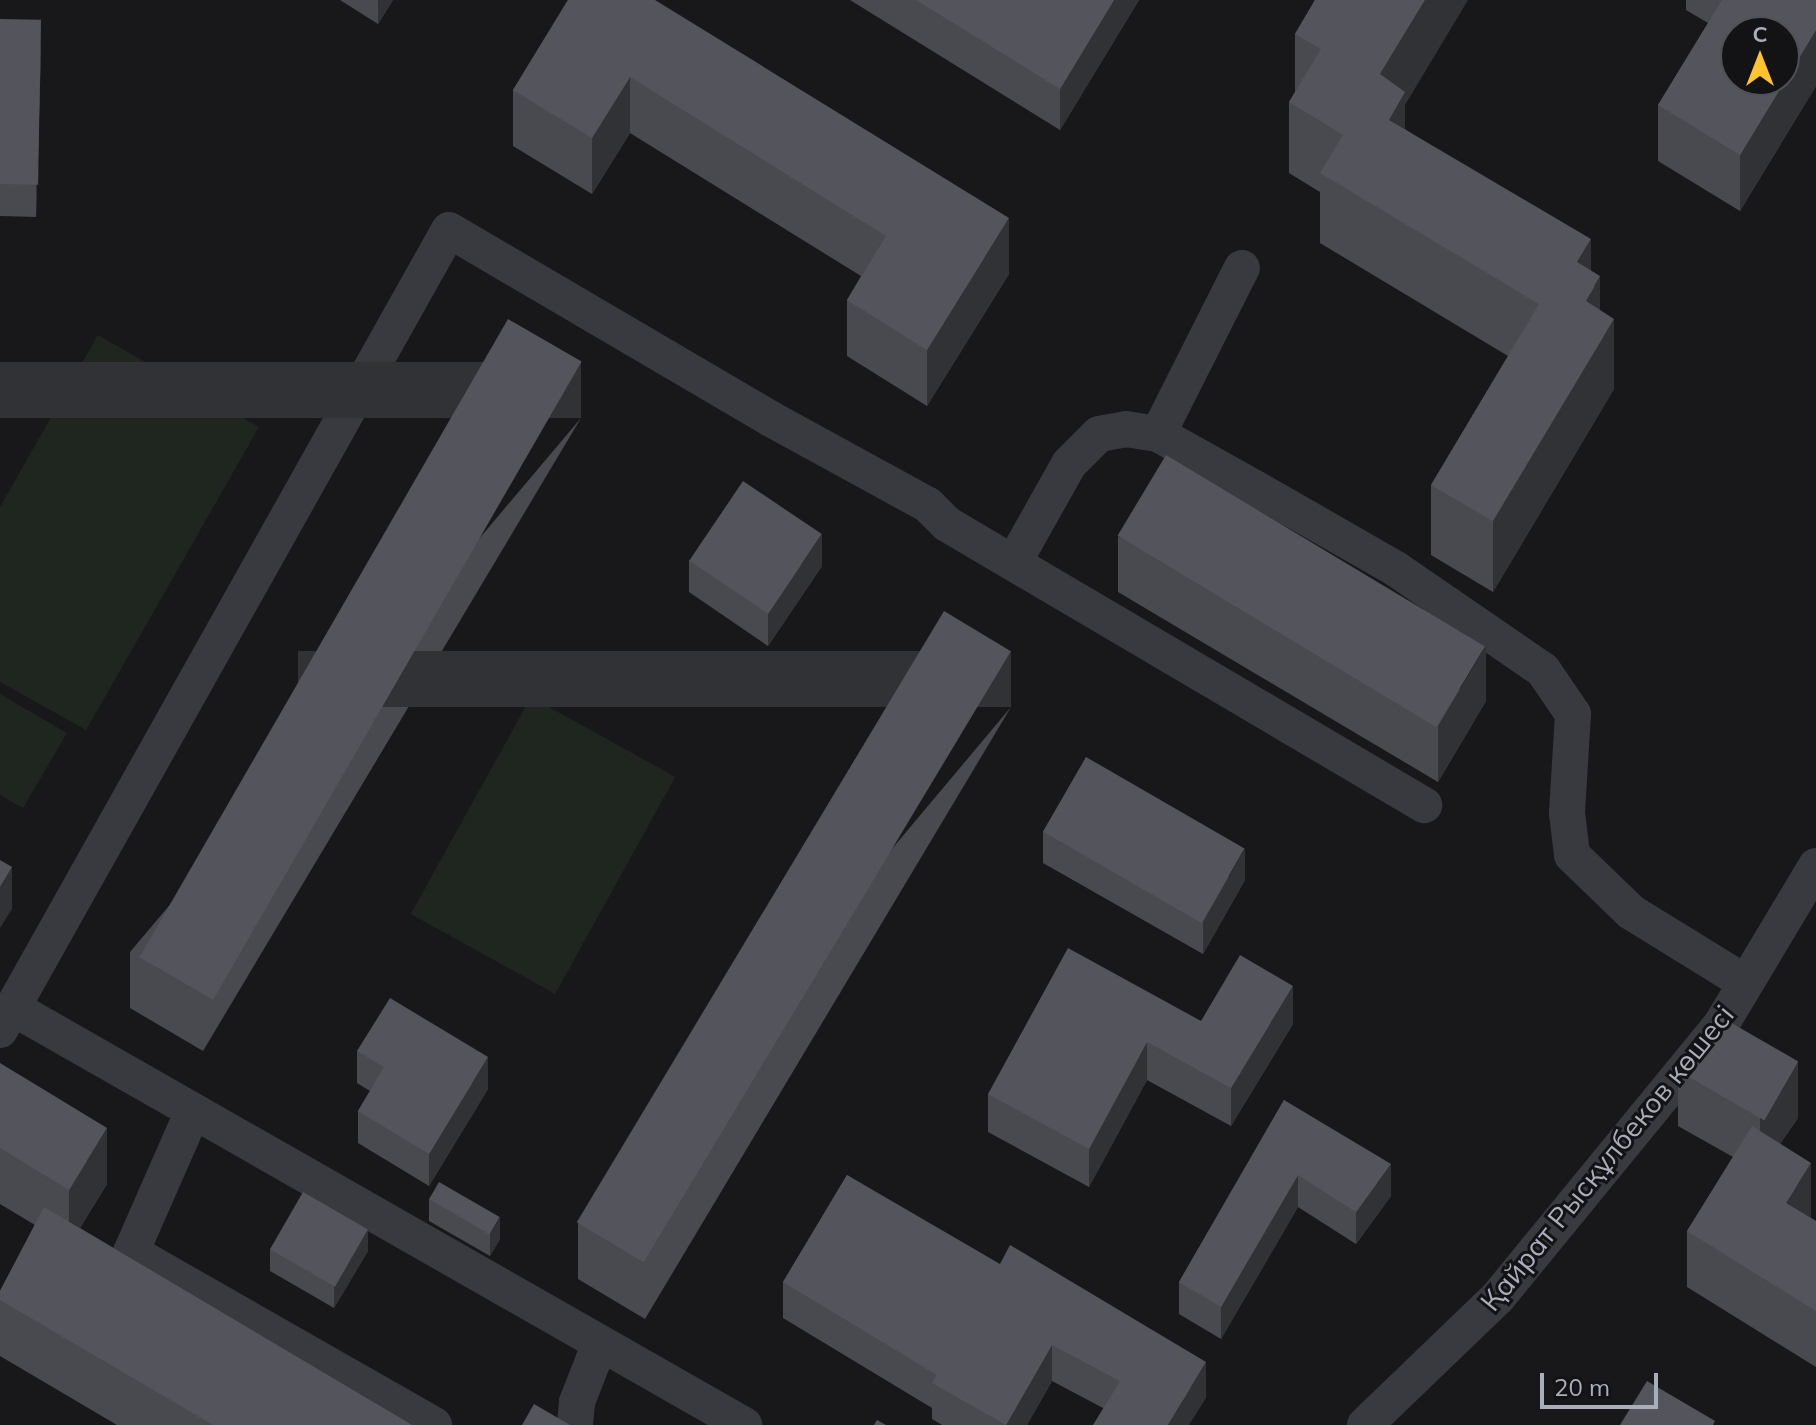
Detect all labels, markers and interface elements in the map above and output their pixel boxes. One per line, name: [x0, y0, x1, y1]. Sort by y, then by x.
north arrow: [1720, 16, 1800, 96]
text: С: [1752, 20, 1768, 48]
street label: Қайрат Рысқұлбеков көшесі: [1473, 998, 1741, 1318]
scale bar: [1544, 1357, 1662, 1407]
text: 20 m: [1554, 1372, 1610, 1402]

